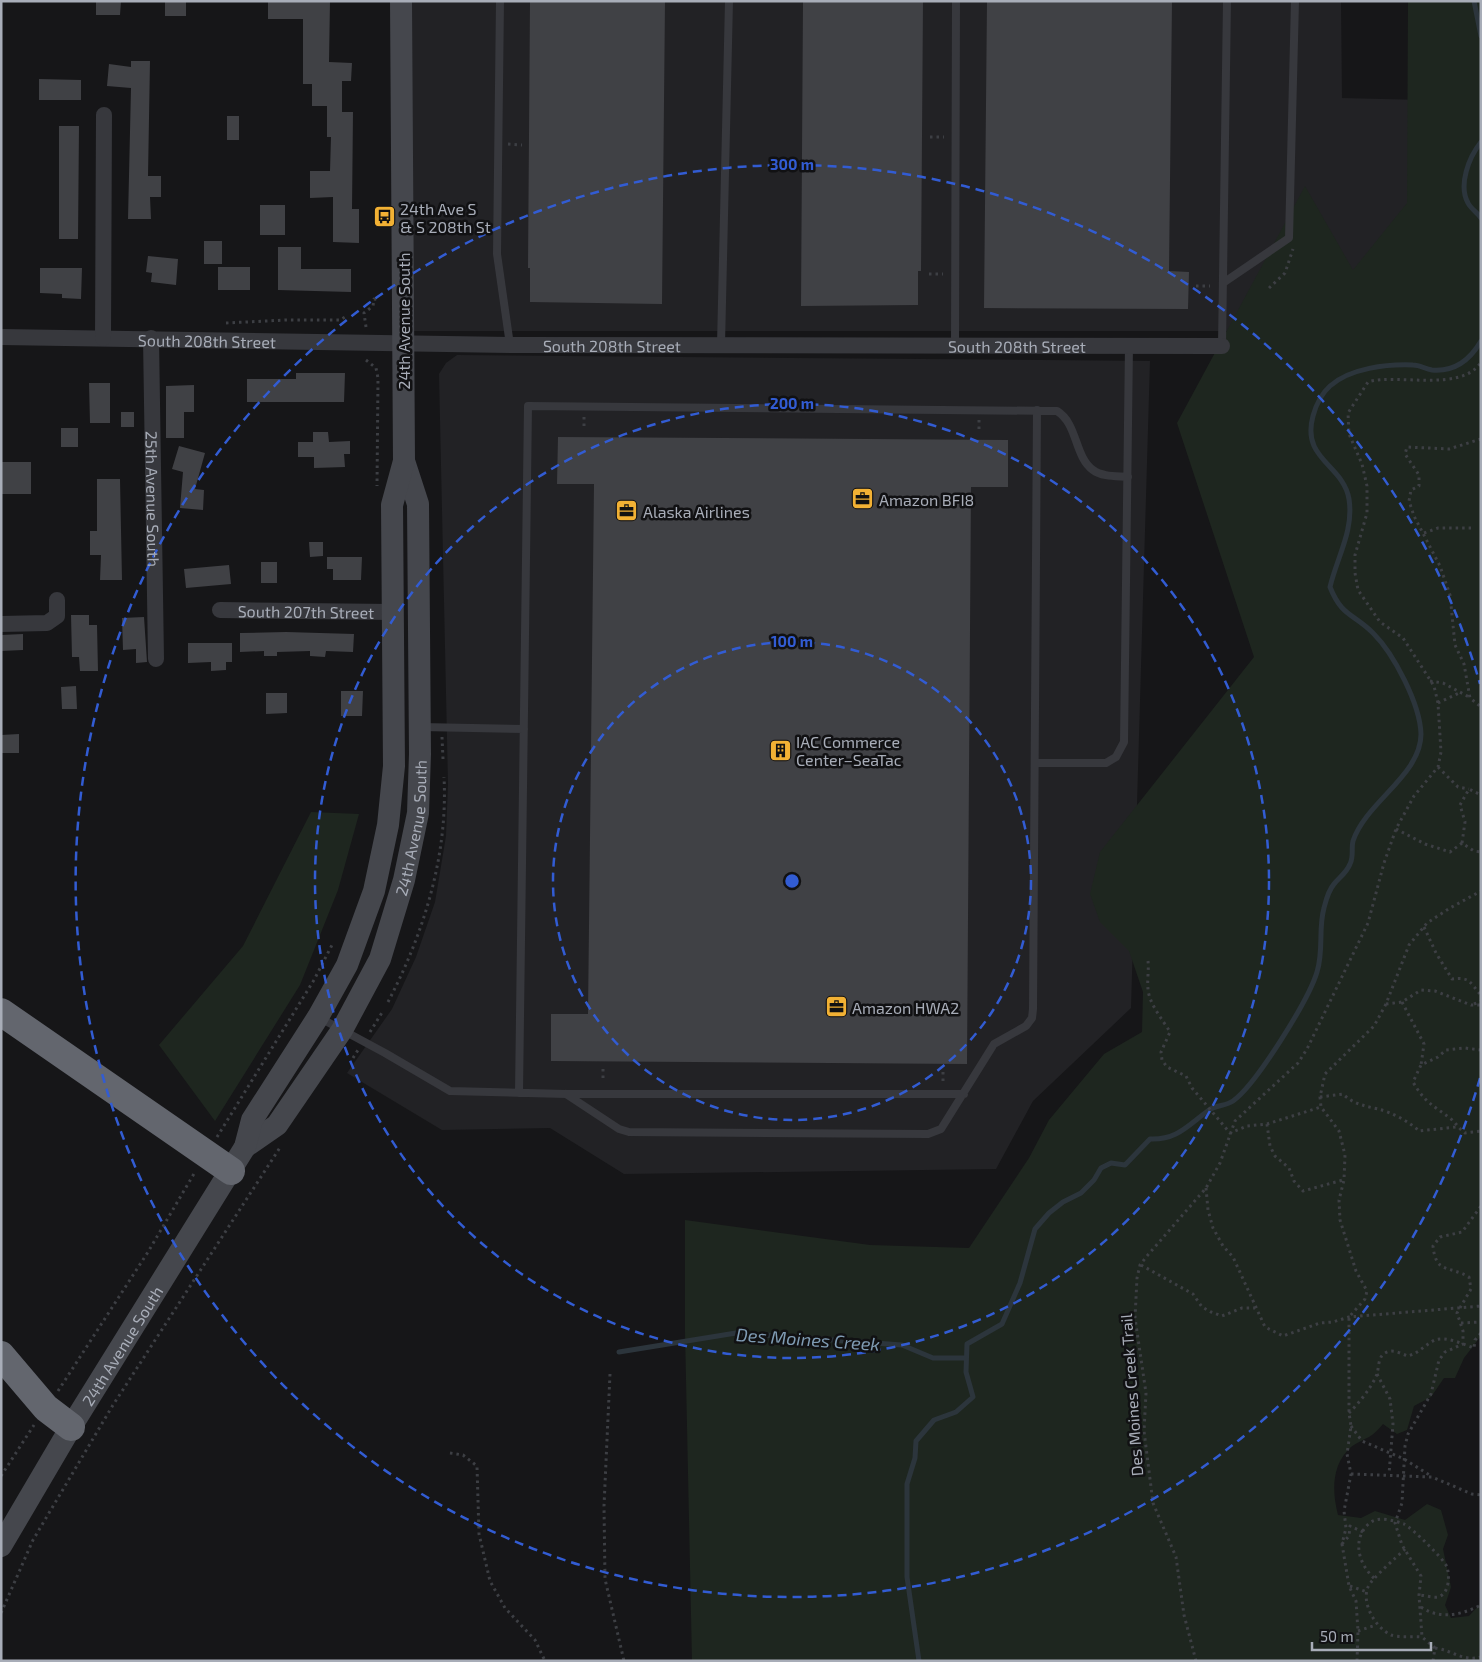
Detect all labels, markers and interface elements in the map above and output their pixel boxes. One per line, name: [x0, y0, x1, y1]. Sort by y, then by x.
text: 300 m: [770, 155, 814, 173]
place label: 24th Ave S & S 208th St: [400, 199, 491, 236]
bus stop icon: 24th Ave S & S 208th St: [372, 205, 396, 229]
street label: 24th Avenue South: [394, 252, 413, 390]
street label: South 208th Street: [138, 330, 276, 351]
street label: South 208th Street: [543, 336, 681, 355]
street label: South 208th Street: [948, 336, 1086, 355]
text: 200 m: [770, 394, 814, 412]
street label: 25th Avenue South: [143, 431, 164, 567]
office icon: Amazon BFI8: [851, 487, 875, 511]
place label: Amazon BFI8: [879, 490, 974, 509]
office icon: Alaska Airlines: [615, 499, 639, 523]
place label: Alaska Airlines: [643, 502, 750, 521]
street label: South 207th Street: [238, 601, 374, 621]
text: 100 m: [771, 632, 813, 650]
place label: IAC Commerce Center–SeaTac: [796, 732, 902, 769]
building icon: IAC Commerce Center–SeaTac: [768, 738, 792, 762]
street label: 24th Avenue South: [390, 760, 429, 898]
centre of rings: [783, 872, 801, 890]
office icon: Amazon HWA2: [824, 995, 848, 1019]
place label: Amazon HWA2: [852, 998, 959, 1017]
street label: 24th Avenue South: [77, 1282, 166, 1409]
street label: Des Moines Creek Trail: [1116, 1313, 1146, 1477]
water label: Des Moines Creek: [735, 1323, 881, 1355]
scale bar: [1312, 1620, 1431, 1652]
text: 50 m: [1320, 1627, 1354, 1645]

